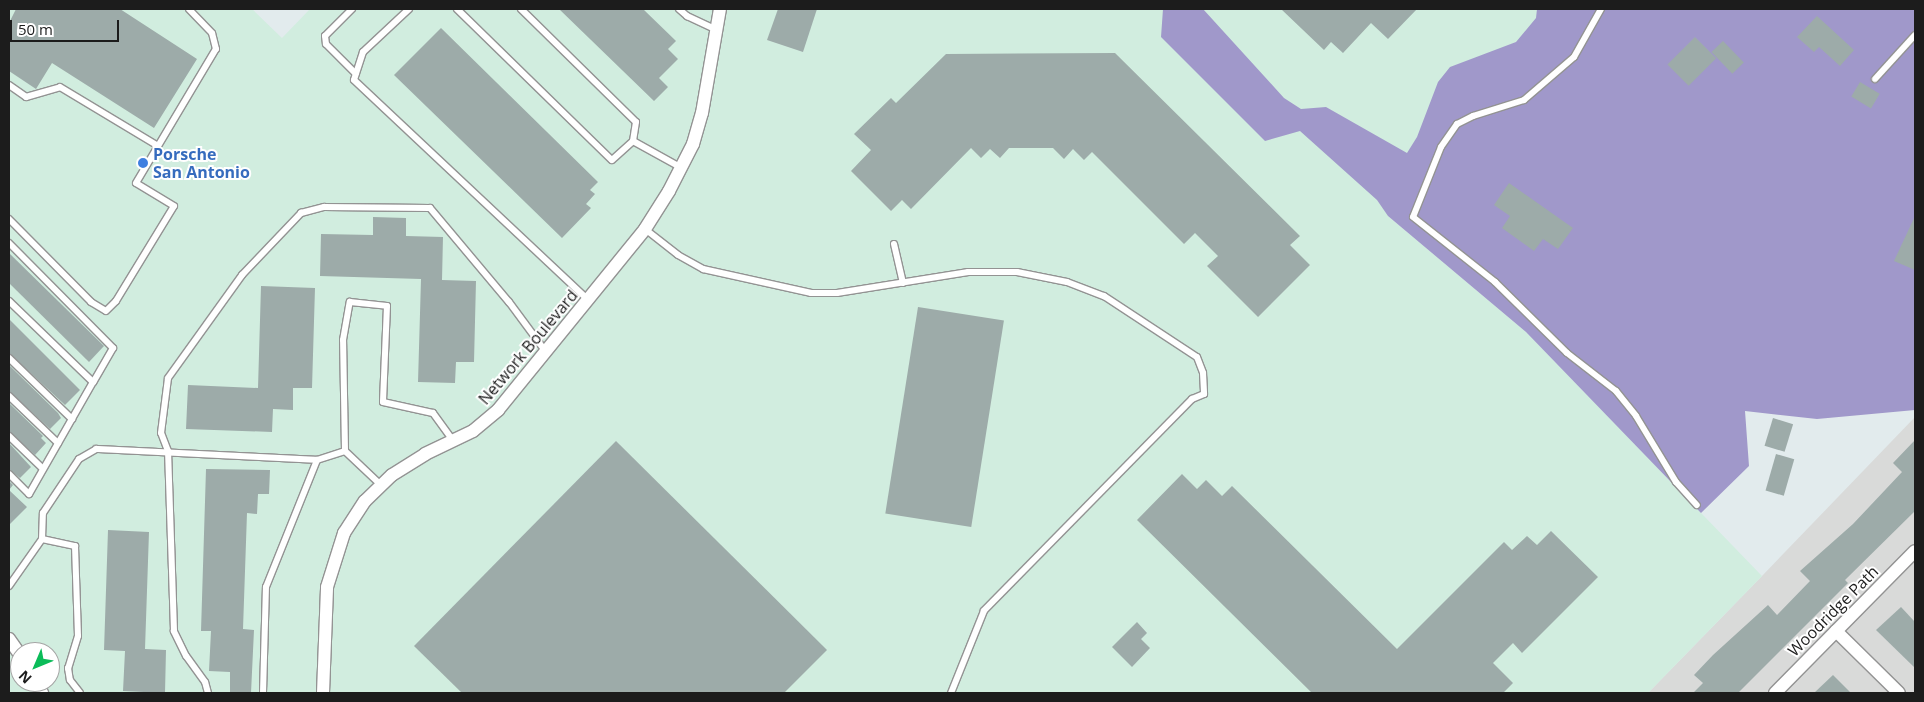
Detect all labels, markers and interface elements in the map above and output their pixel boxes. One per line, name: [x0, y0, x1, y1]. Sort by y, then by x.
scale bar: [12, 10, 121, 42]
text: 50 m: [18, 19, 53, 39]
place label: Porsche San Antonio: [153, 144, 250, 182]
marker: Porsche San Antonio: [137, 157, 149, 169]
street label: Network Boulevard: [474, 286, 582, 408]
street label: Woodridge Path: [1784, 562, 1882, 660]
north arrow: [10, 642, 60, 692]
text: N: [14, 667, 35, 688]

